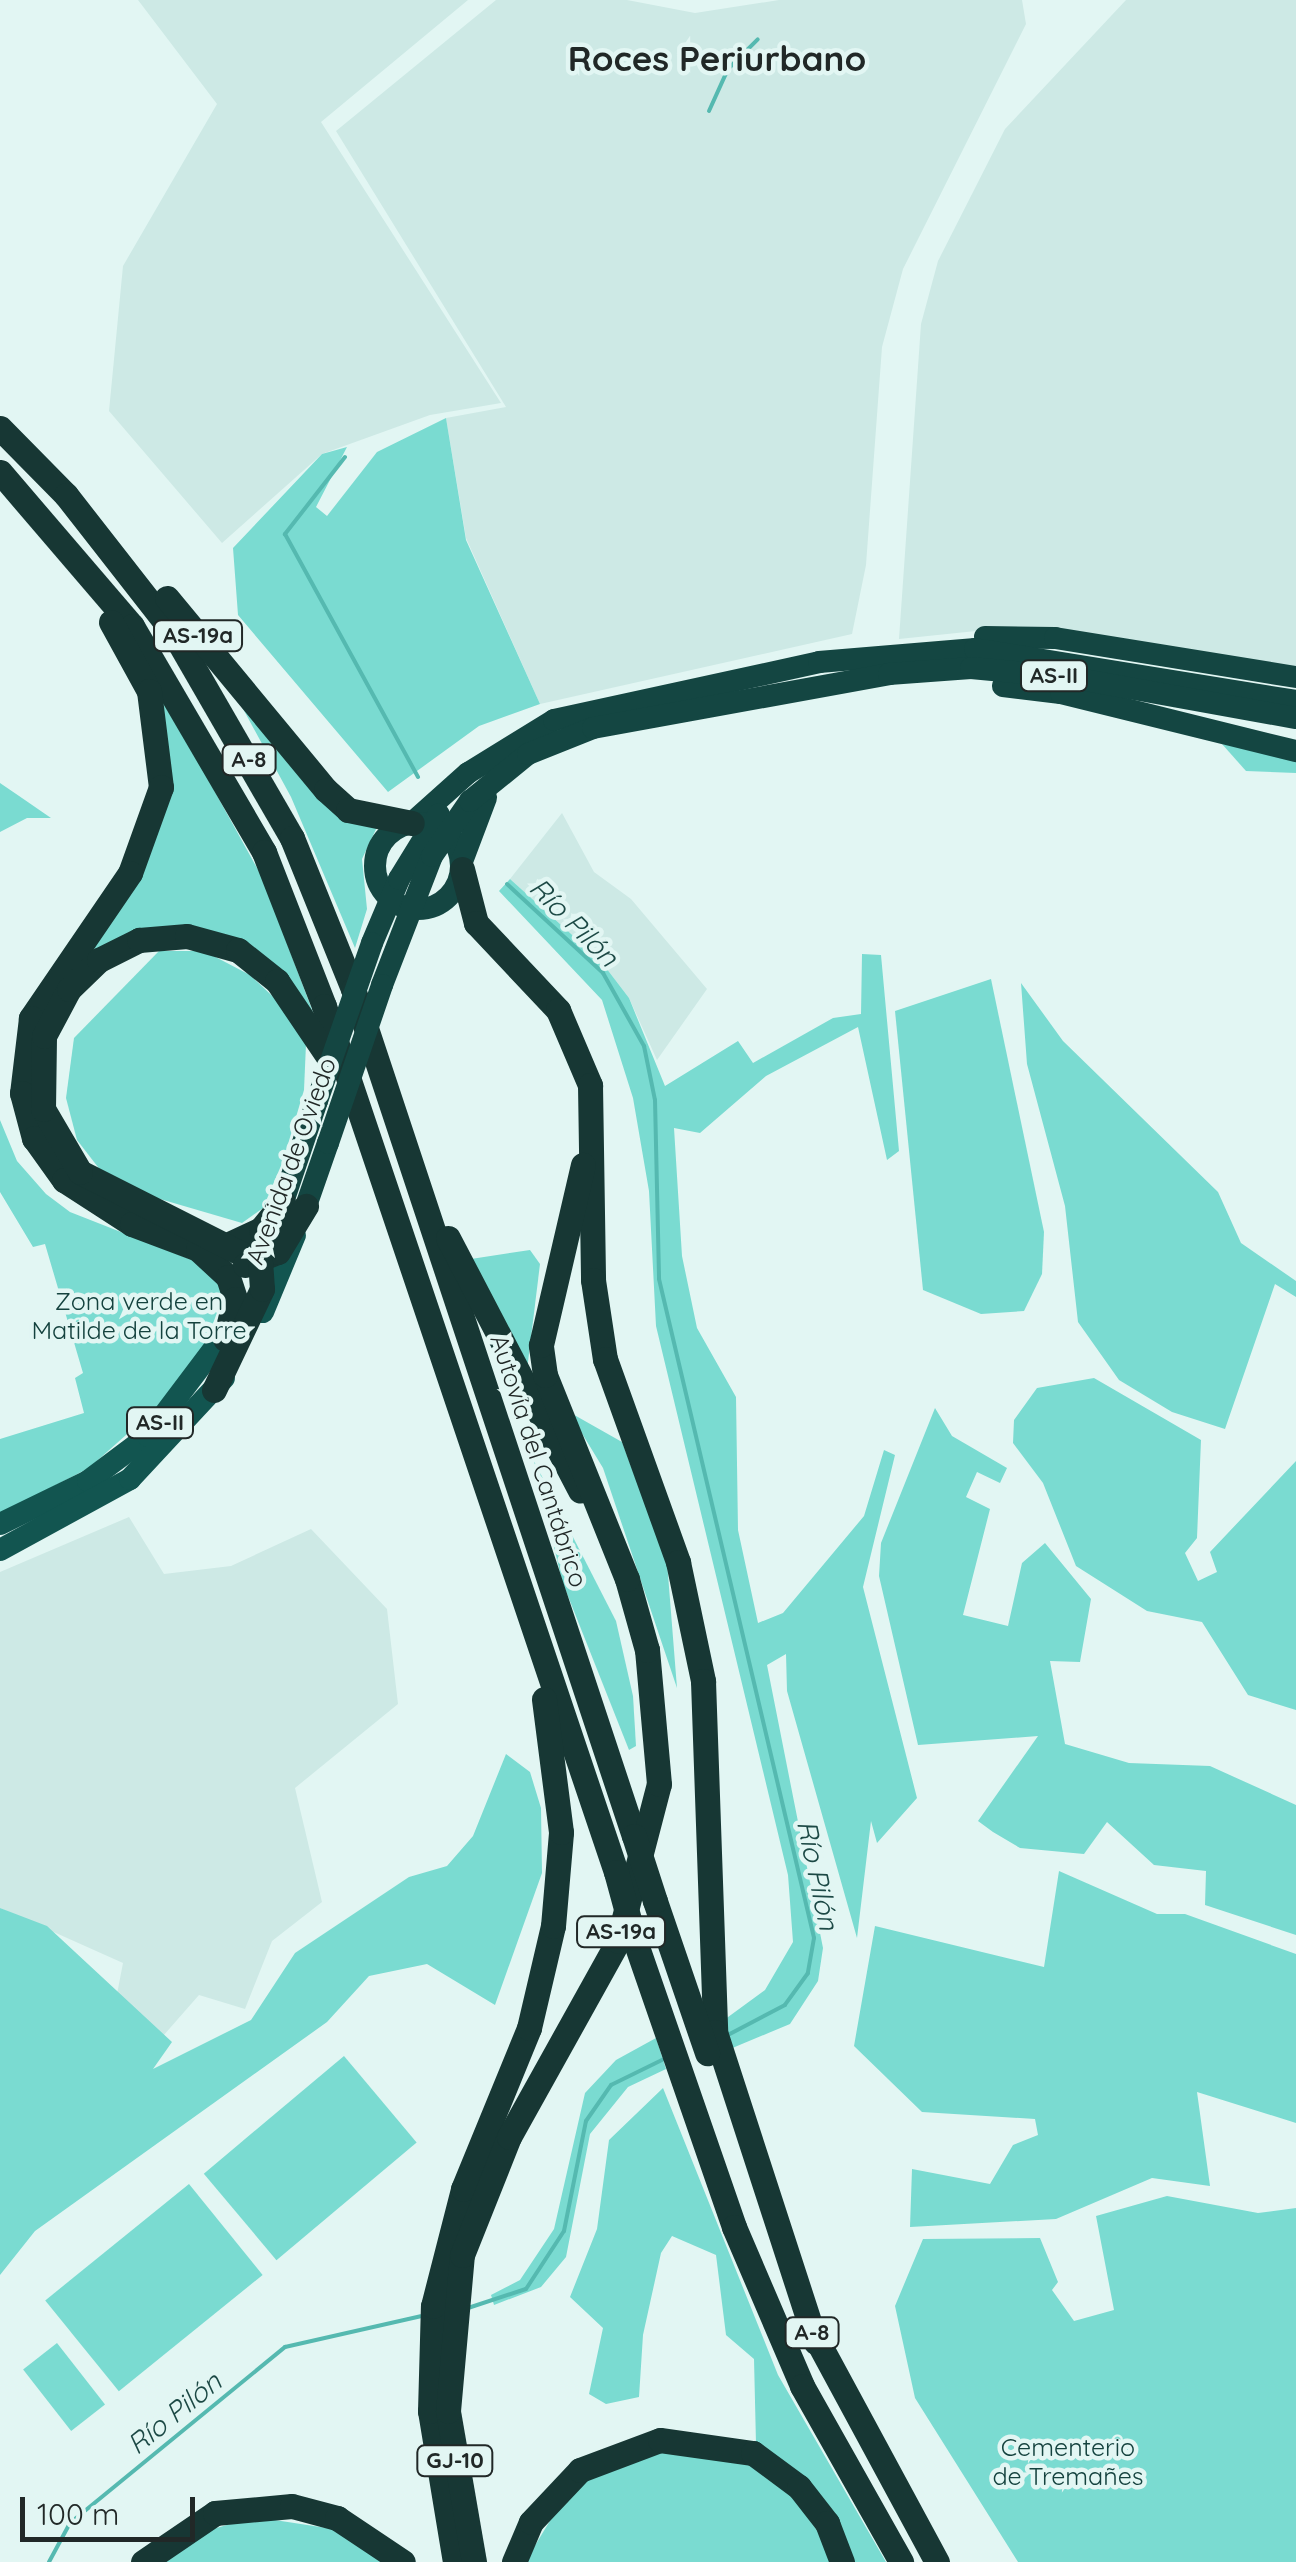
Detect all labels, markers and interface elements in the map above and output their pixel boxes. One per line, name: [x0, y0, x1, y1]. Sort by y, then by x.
district label: Roces Periurbano: [568, 37, 866, 79]
road number: AS-19a: [153, 619, 243, 653]
road number: AS-II: [1019, 659, 1089, 693]
road number: A-8: [222, 743, 276, 777]
water label: Río Pilón: [523, 871, 625, 973]
street label: Avenida de Oviedo: [240, 1054, 342, 1268]
park label: Zona verde en Matilde de la Torre: [31, 1287, 247, 1346]
street label: Autovía del Cantábrico: [484, 1331, 594, 1591]
road number: AS-II: [125, 1406, 195, 1440]
water label: Río Pilón: [790, 1817, 846, 1933]
road number: AS-19a: [576, 1915, 666, 1949]
road number: A-8: [784, 2316, 840, 2350]
water label: Río Pilón: [120, 2365, 228, 2461]
park label: Cementerio de Tremañes: [992, 2433, 1144, 2492]
road number: GJ-10: [415, 2444, 495, 2478]
scale bar: [25, 2477, 200, 2539]
text: 100 m: [37, 2495, 119, 2533]

